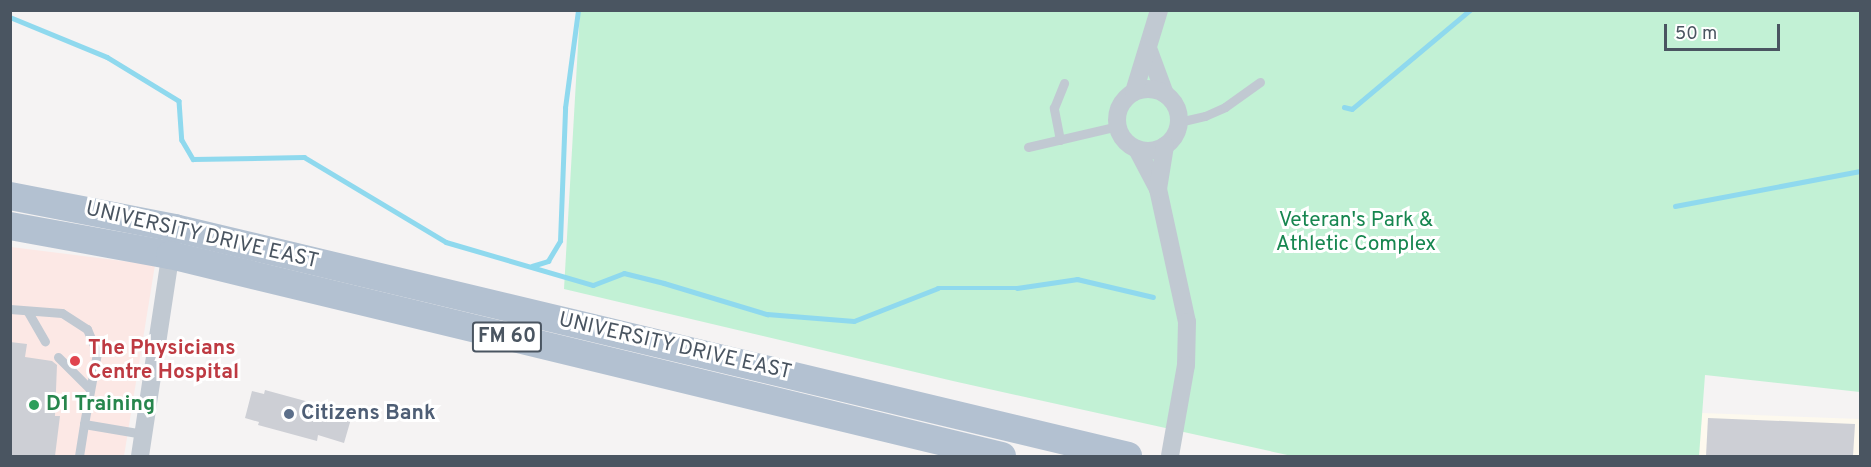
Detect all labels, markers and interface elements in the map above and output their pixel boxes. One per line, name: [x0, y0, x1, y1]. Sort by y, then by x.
scale bar: [1667, 12, 1782, 50]
text: 50 m: [1675, 23, 1717, 46]
street label: UNIVERSITY DRIVE EAST: [83, 197, 321, 275]
park label: Veteran's Park & Athletic Complex: [1276, 208, 1436, 258]
street label: UNIVERSITY DRIVE EAST: [556, 308, 794, 386]
road number: FM 60: [471, 320, 543, 354]
place label: The Physicians Centre Hospital: [88, 336, 239, 386]
marker: The Physicians Centre Hospital: [66, 352, 84, 370]
place label: D1 Training: [46, 392, 155, 418]
marker: D1 Training: [27, 398, 41, 412]
place label: Citizens Bank: [301, 401, 436, 427]
marker: Citizens Bank: [282, 407, 296, 421]

